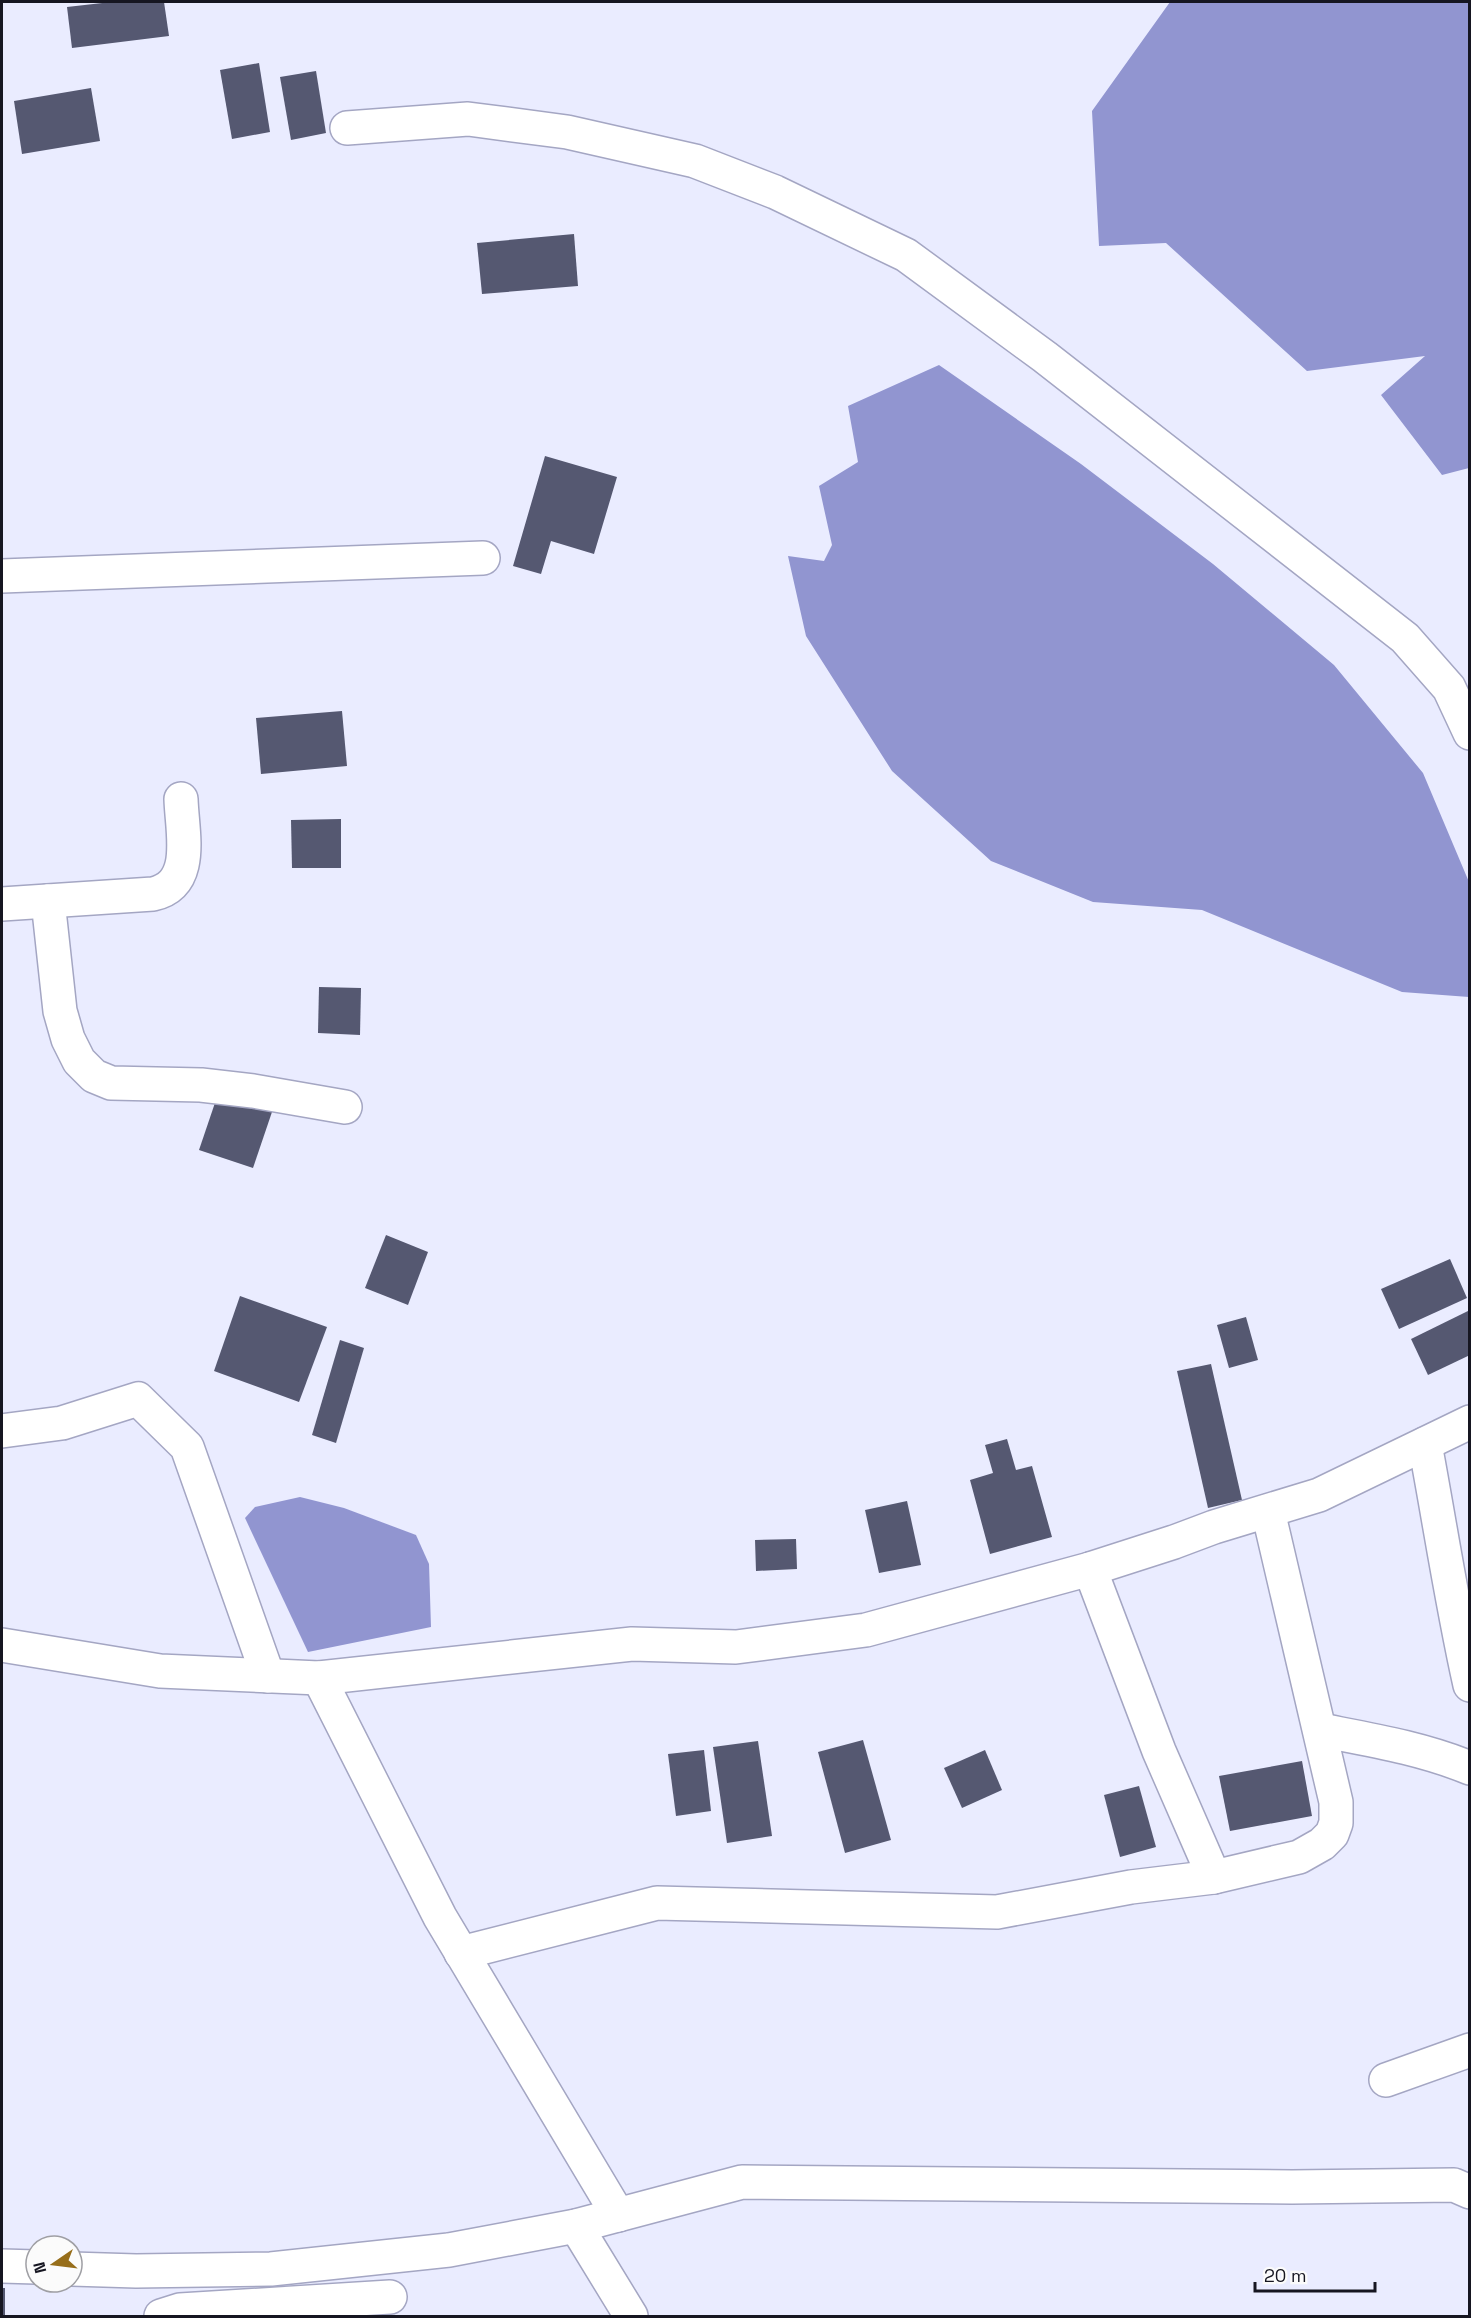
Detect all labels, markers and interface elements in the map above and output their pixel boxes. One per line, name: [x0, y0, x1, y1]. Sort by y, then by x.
north arrow: [24, 2234, 84, 2294]
scale bar: [1255, 2255, 1375, 2293]
text: N: [28, 2260, 51, 2275]
text: 20 m: [1264, 2264, 1307, 2287]

